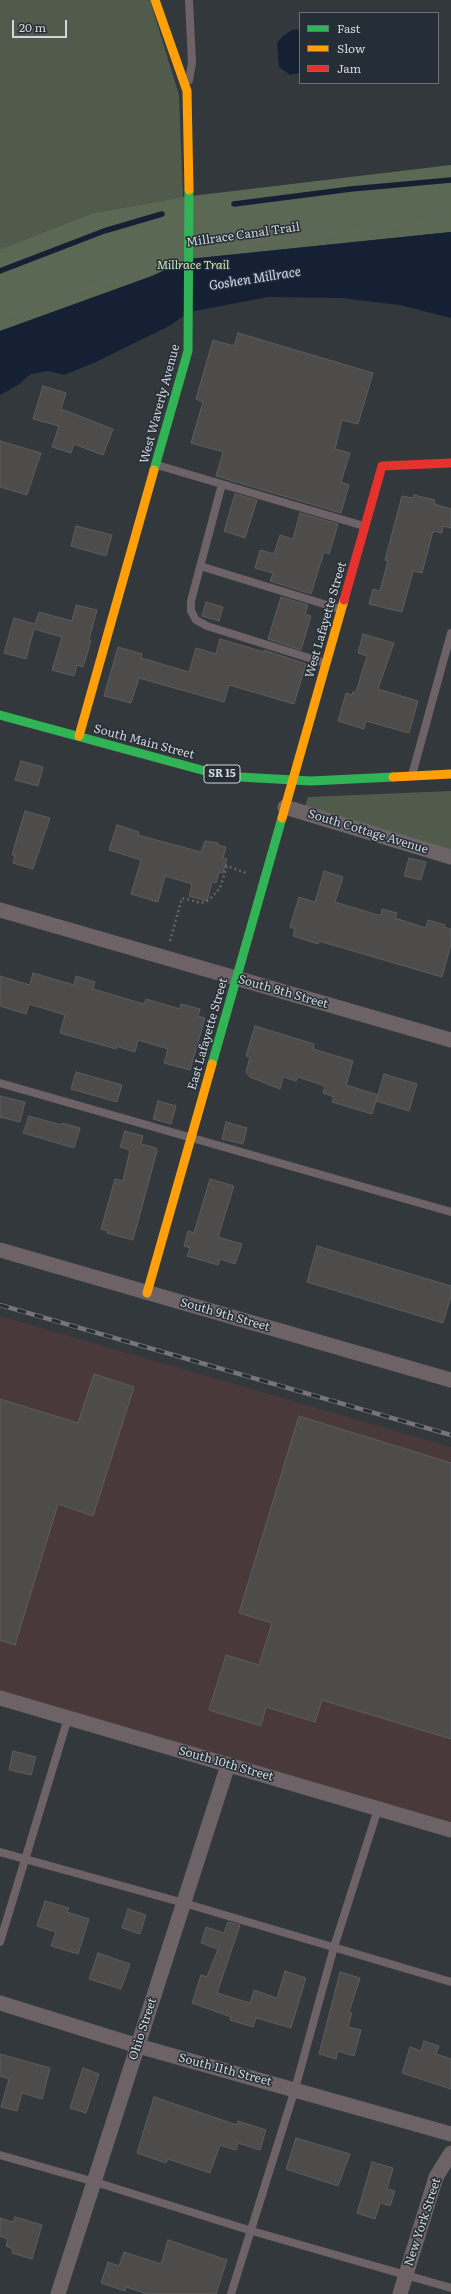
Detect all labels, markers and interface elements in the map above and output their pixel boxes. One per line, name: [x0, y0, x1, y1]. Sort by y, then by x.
scale bar: [14, 12, 69, 38]
legend: [299, 12, 439, 84]
text: 20 m: [19, 18, 46, 36]
text: Fast: [337, 19, 360, 37]
text: Slow: [337, 39, 365, 57]
text: Jam: [337, 59, 361, 77]
street label: Millrace Canal Trail: [185, 220, 301, 250]
park label: Millrace Trail: [157, 258, 229, 272]
water label: Goshen Millrace: [208, 264, 302, 294]
street label: West Waverly Avenue: [137, 343, 183, 465]
street label: West Lafayette Street: [302, 560, 350, 680]
street label: South Main Street: [92, 722, 196, 762]
road number: SR 15: [204, 765, 240, 783]
street label: South Cottage Avenue: [306, 807, 430, 857]
street label: South 8th Street: [236, 972, 330, 1012]
street label: East Lafayette Street: [185, 976, 231, 1092]
street label: South 9th Street: [179, 1295, 271, 1335]
street label: South 10th Street: [177, 1744, 275, 1784]
street label: Ohio Street: [126, 1996, 160, 2062]
street label: South 11th Street: [177, 2051, 273, 2089]
street label: New York Street: [402, 2176, 444, 2268]

